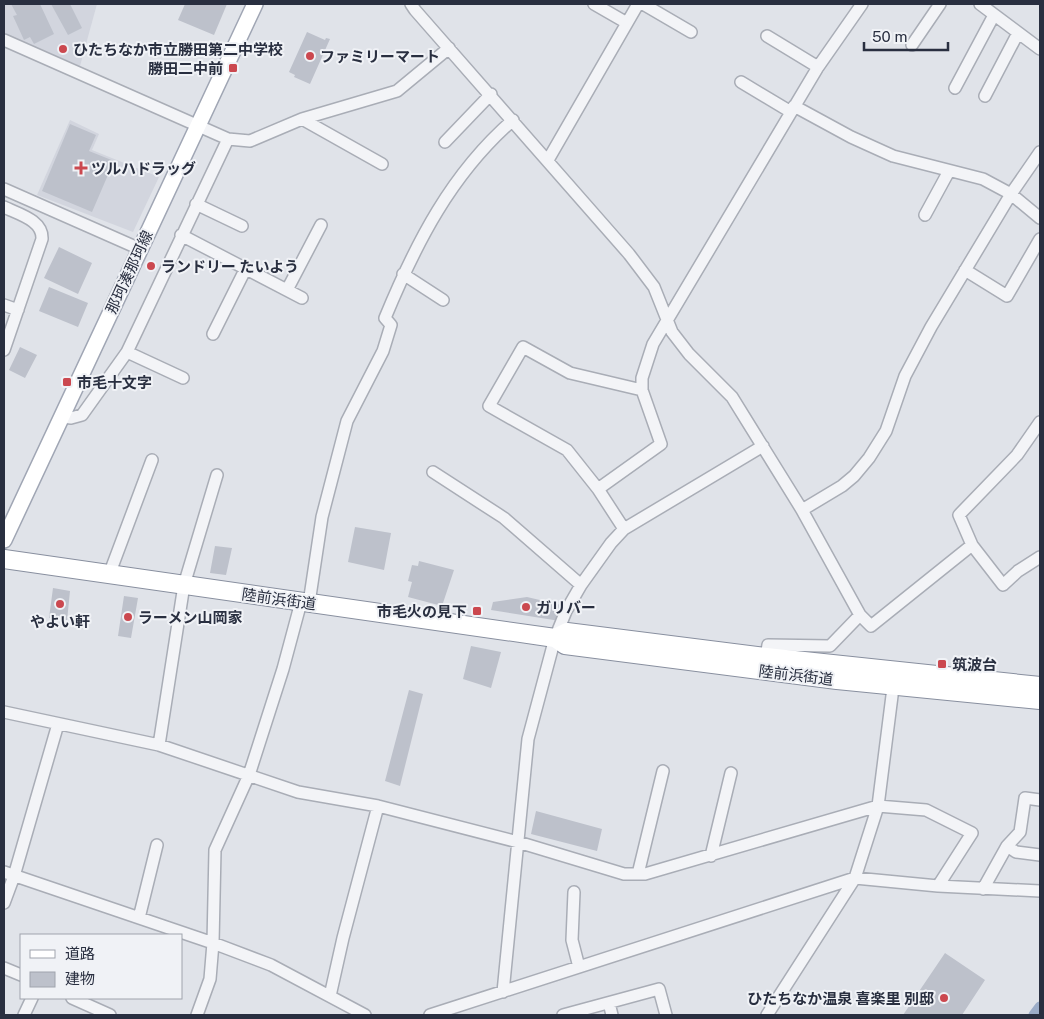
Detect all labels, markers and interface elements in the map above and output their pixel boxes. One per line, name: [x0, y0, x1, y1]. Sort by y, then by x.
scale bar: [864, 20, 948, 52]
text: 50 m: [872, 28, 907, 45]
place label: ひたちなか市立勝田第二中学校: [73, 41, 283, 58]
marker: ひたちなか市立勝田第二中学校: [57, 43, 69, 55]
place label: ファミリーマート: [320, 48, 440, 65]
marker: ファミリーマート: [304, 50, 316, 62]
place label: 勝田二中前: [148, 60, 223, 77]
marker: 勝田二中前: [227, 62, 239, 74]
place label: ツルハドラッグ: [91, 160, 196, 177]
marker: ツルハドラッグ: [75, 162, 87, 174]
street label: 那珂湊那珂線: [102, 228, 156, 316]
place label: ランドリー たいよう: [161, 258, 299, 275]
marker: ランドリー たいよう: [145, 260, 157, 272]
place label: 市毛十文字: [77, 374, 152, 391]
marker: 市毛十文字: [61, 376, 73, 388]
street label: 陸前浜街道: [241, 585, 317, 613]
marker: やよい軒: [54, 598, 66, 610]
place label: ガリバー: [536, 599, 596, 616]
marker: ガリバー: [520, 601, 532, 613]
place label: 市毛火の見下: [377, 603, 467, 620]
marker: 市毛火の見下: [471, 605, 483, 617]
place label: ラーメン山岡家: [138, 609, 242, 626]
marker: ラーメン山岡家: [122, 611, 134, 623]
place label: やよい軒: [30, 613, 90, 630]
place label: 筑波台: [952, 656, 997, 673]
marker: 筑波台: [936, 658, 948, 670]
street label: 陸前浜街道: [758, 662, 834, 688]
legend: [20, 934, 182, 999]
text: 道路: [65, 945, 95, 962]
text: 建物: [65, 970, 95, 987]
place label: ひたちなか温泉 喜楽里 別邸: [747, 990, 934, 1007]
marker: ひたちなか温泉 喜楽里 別邸: [938, 992, 950, 1004]

